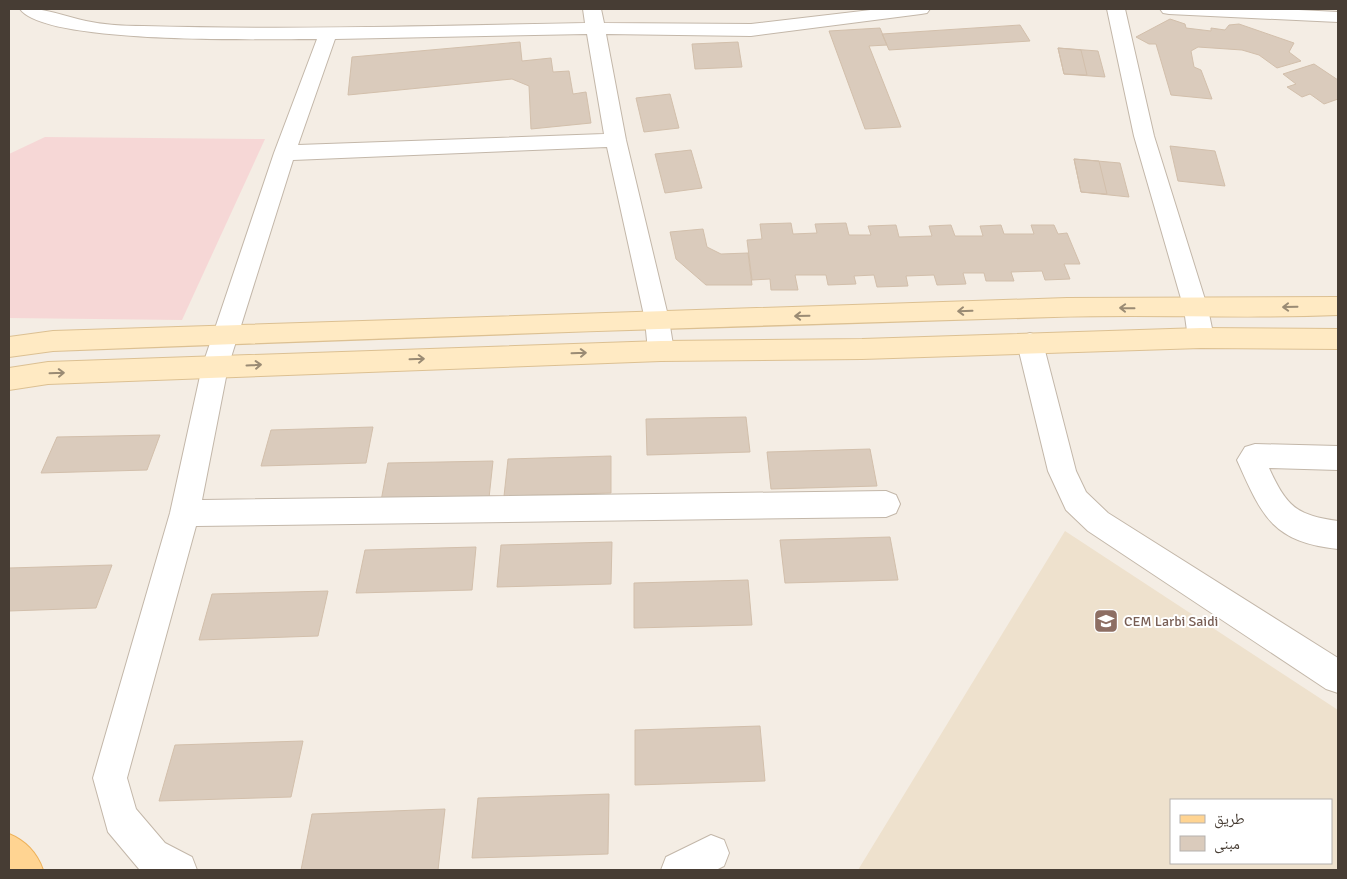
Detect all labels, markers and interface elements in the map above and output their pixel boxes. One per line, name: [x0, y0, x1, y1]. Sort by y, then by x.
one-way arrow: [1119, 303, 1136, 313]
one-way arrow: [1282, 303, 1298, 312]
one-way arrow: [957, 306, 973, 316]
one-way arrow: [794, 312, 810, 321]
one-way arrow: [571, 349, 587, 358]
one-way arrow: [409, 354, 425, 363]
one-way arrow: [246, 360, 262, 369]
one-way arrow: [48, 368, 65, 378]
school or university icon: CEM Larbi Saidi: [1093, 608, 1119, 634]
place label: CEM Larbi Saidi: [1124, 613, 1218, 630]
legend: [1170, 799, 1332, 864]
text: طريق: [1214, 810, 1245, 829]
text: مبنى: [1214, 835, 1240, 854]

